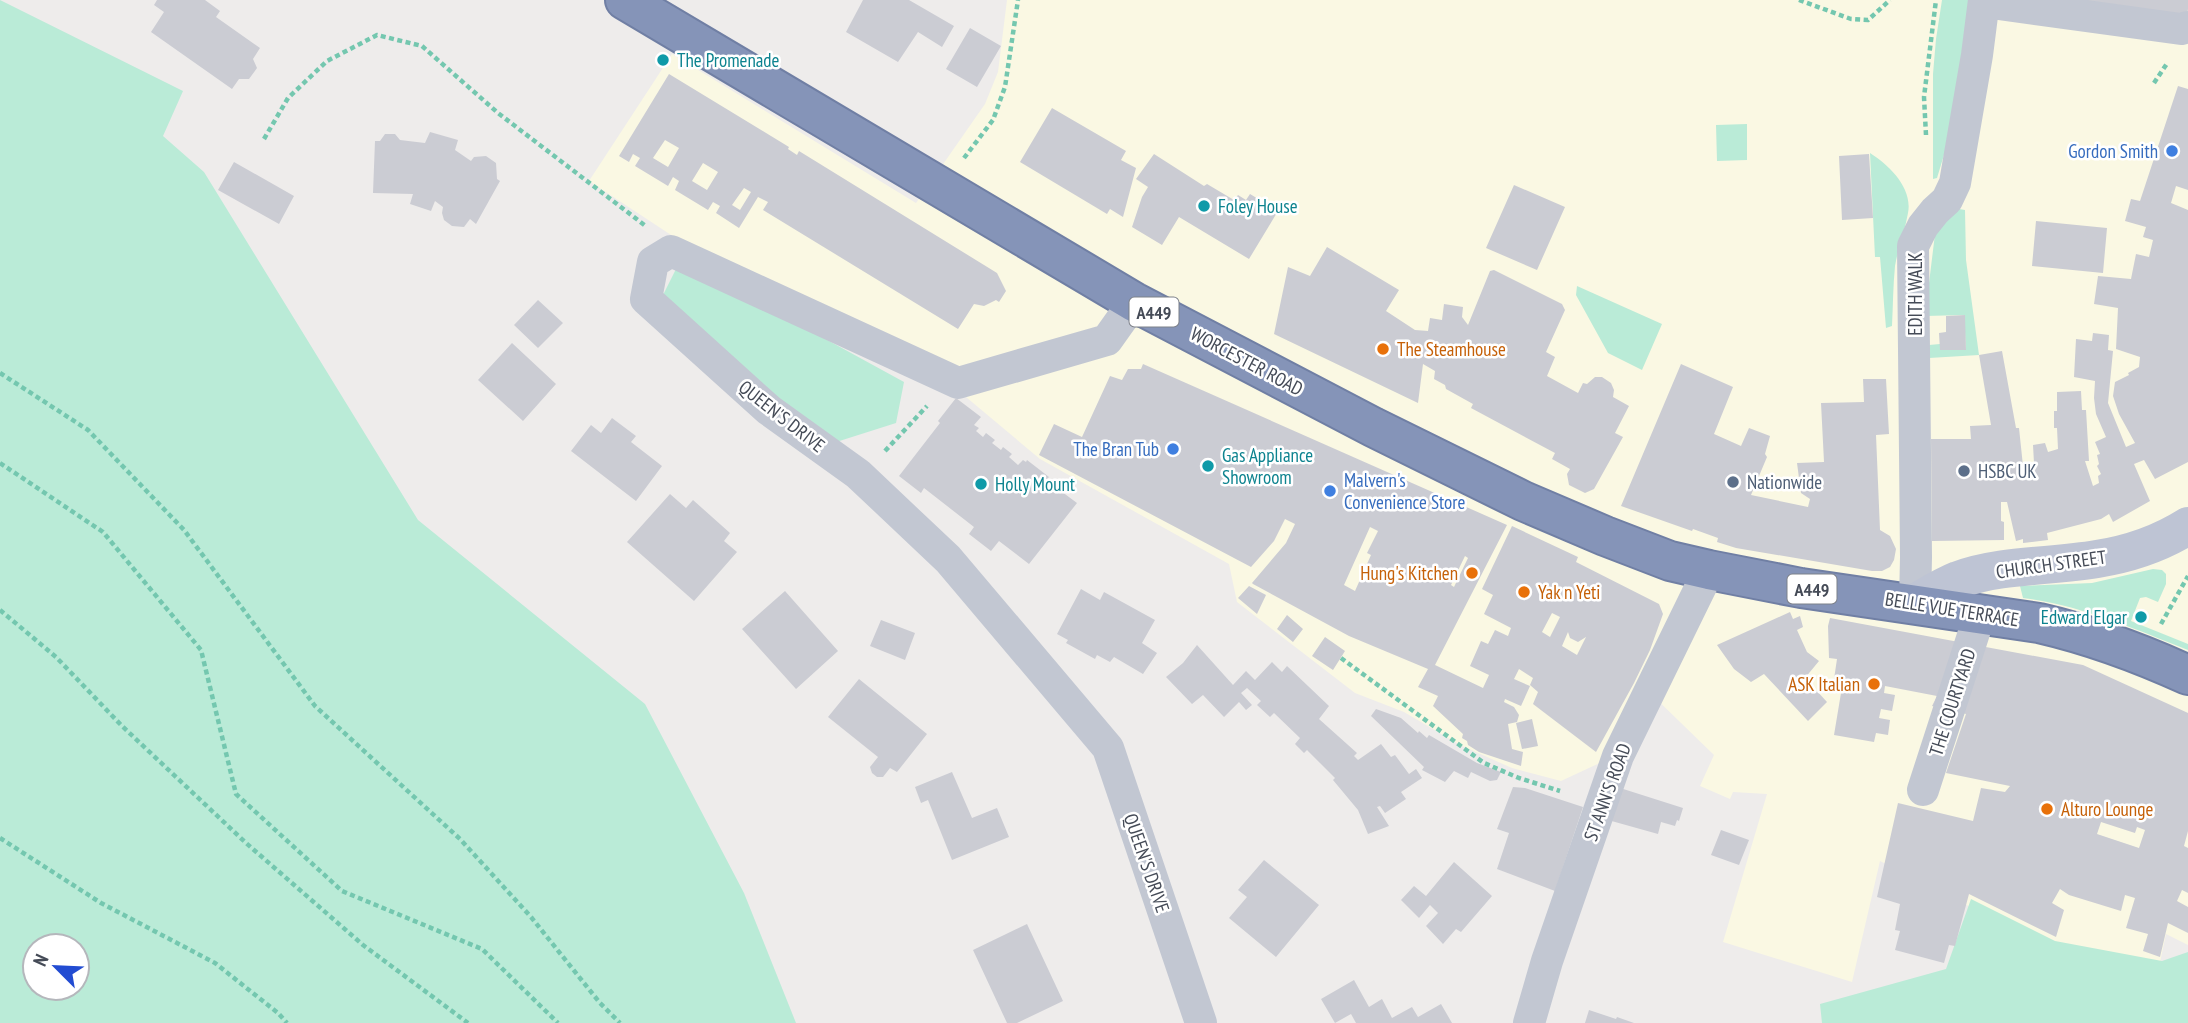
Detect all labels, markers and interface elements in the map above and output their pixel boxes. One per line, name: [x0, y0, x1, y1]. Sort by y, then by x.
place label: The Promenade: [677, 48, 780, 72]
marker: The Promenade: [655, 52, 671, 68]
place label: Gordon Smith: [2068, 139, 2158, 163]
marker: Gordon Smith: [2164, 143, 2180, 159]
place label: Foley House: [1218, 194, 1298, 218]
marker: Foley House: [1196, 198, 1212, 214]
street label: EDITH WALK: [1903, 252, 1927, 336]
road number: A449: [1130, 298, 1178, 326]
street label: WORCESTER ROAD: [1187, 321, 1307, 401]
place label: The Steamhouse: [1397, 337, 1506, 361]
marker: The Steamhouse: [1375, 341, 1391, 357]
street label: QUEEN'S DRIVE: [734, 375, 830, 457]
place label: The Bran Tub: [1073, 437, 1159, 461]
marker: The Bran Tub: [1165, 441, 1181, 457]
place label: Gas Appliance Showroom: [1222, 443, 1313, 489]
marker: Gas Appliance Showroom: [1200, 458, 1216, 474]
place label: HSBC UK: [1978, 459, 2037, 483]
marker: HSBC UK: [1956, 463, 1972, 479]
place label: Malvern's Convenience Store: [1344, 468, 1466, 514]
place label: Nationwide: [1747, 470, 1822, 494]
place label: Holly Mount: [995, 472, 1076, 496]
marker: Nationwide: [1725, 474, 1741, 490]
marker: Holly Mount: [973, 476, 989, 492]
marker: Malvern's Convenience Store: [1322, 483, 1338, 499]
street label: CHURCH STREET: [1994, 544, 2108, 584]
place label: Hung's Kitchen: [1360, 561, 1458, 585]
marker: Hung's Kitchen: [1464, 565, 1480, 581]
road number: A449: [1787, 574, 1836, 604]
place label: Yak n Yeti: [1538, 580, 1600, 604]
marker: Yak n Yeti: [1516, 584, 1532, 600]
street label: BELLE VUE TERRACE: [1884, 587, 2020, 631]
place label: Edward Elgar: [2041, 605, 2128, 629]
marker: Edward Elgar: [2133, 609, 2149, 625]
street label: THE COURTYARD: [1923, 645, 1981, 759]
place label: ASK Italian: [1788, 672, 1860, 696]
marker: ASK Italian: [1866, 676, 1882, 692]
street label: ST ANN'S ROAD: [1578, 740, 1636, 844]
place label: Alturo Lounge: [2061, 797, 2153, 821]
marker: Alturo Lounge: [2039, 801, 2055, 817]
street label: QUEEN'S DRIVE: [1119, 810, 1175, 916]
north arrow: [21, 932, 91, 1002]
text: N: [27, 951, 54, 970]

